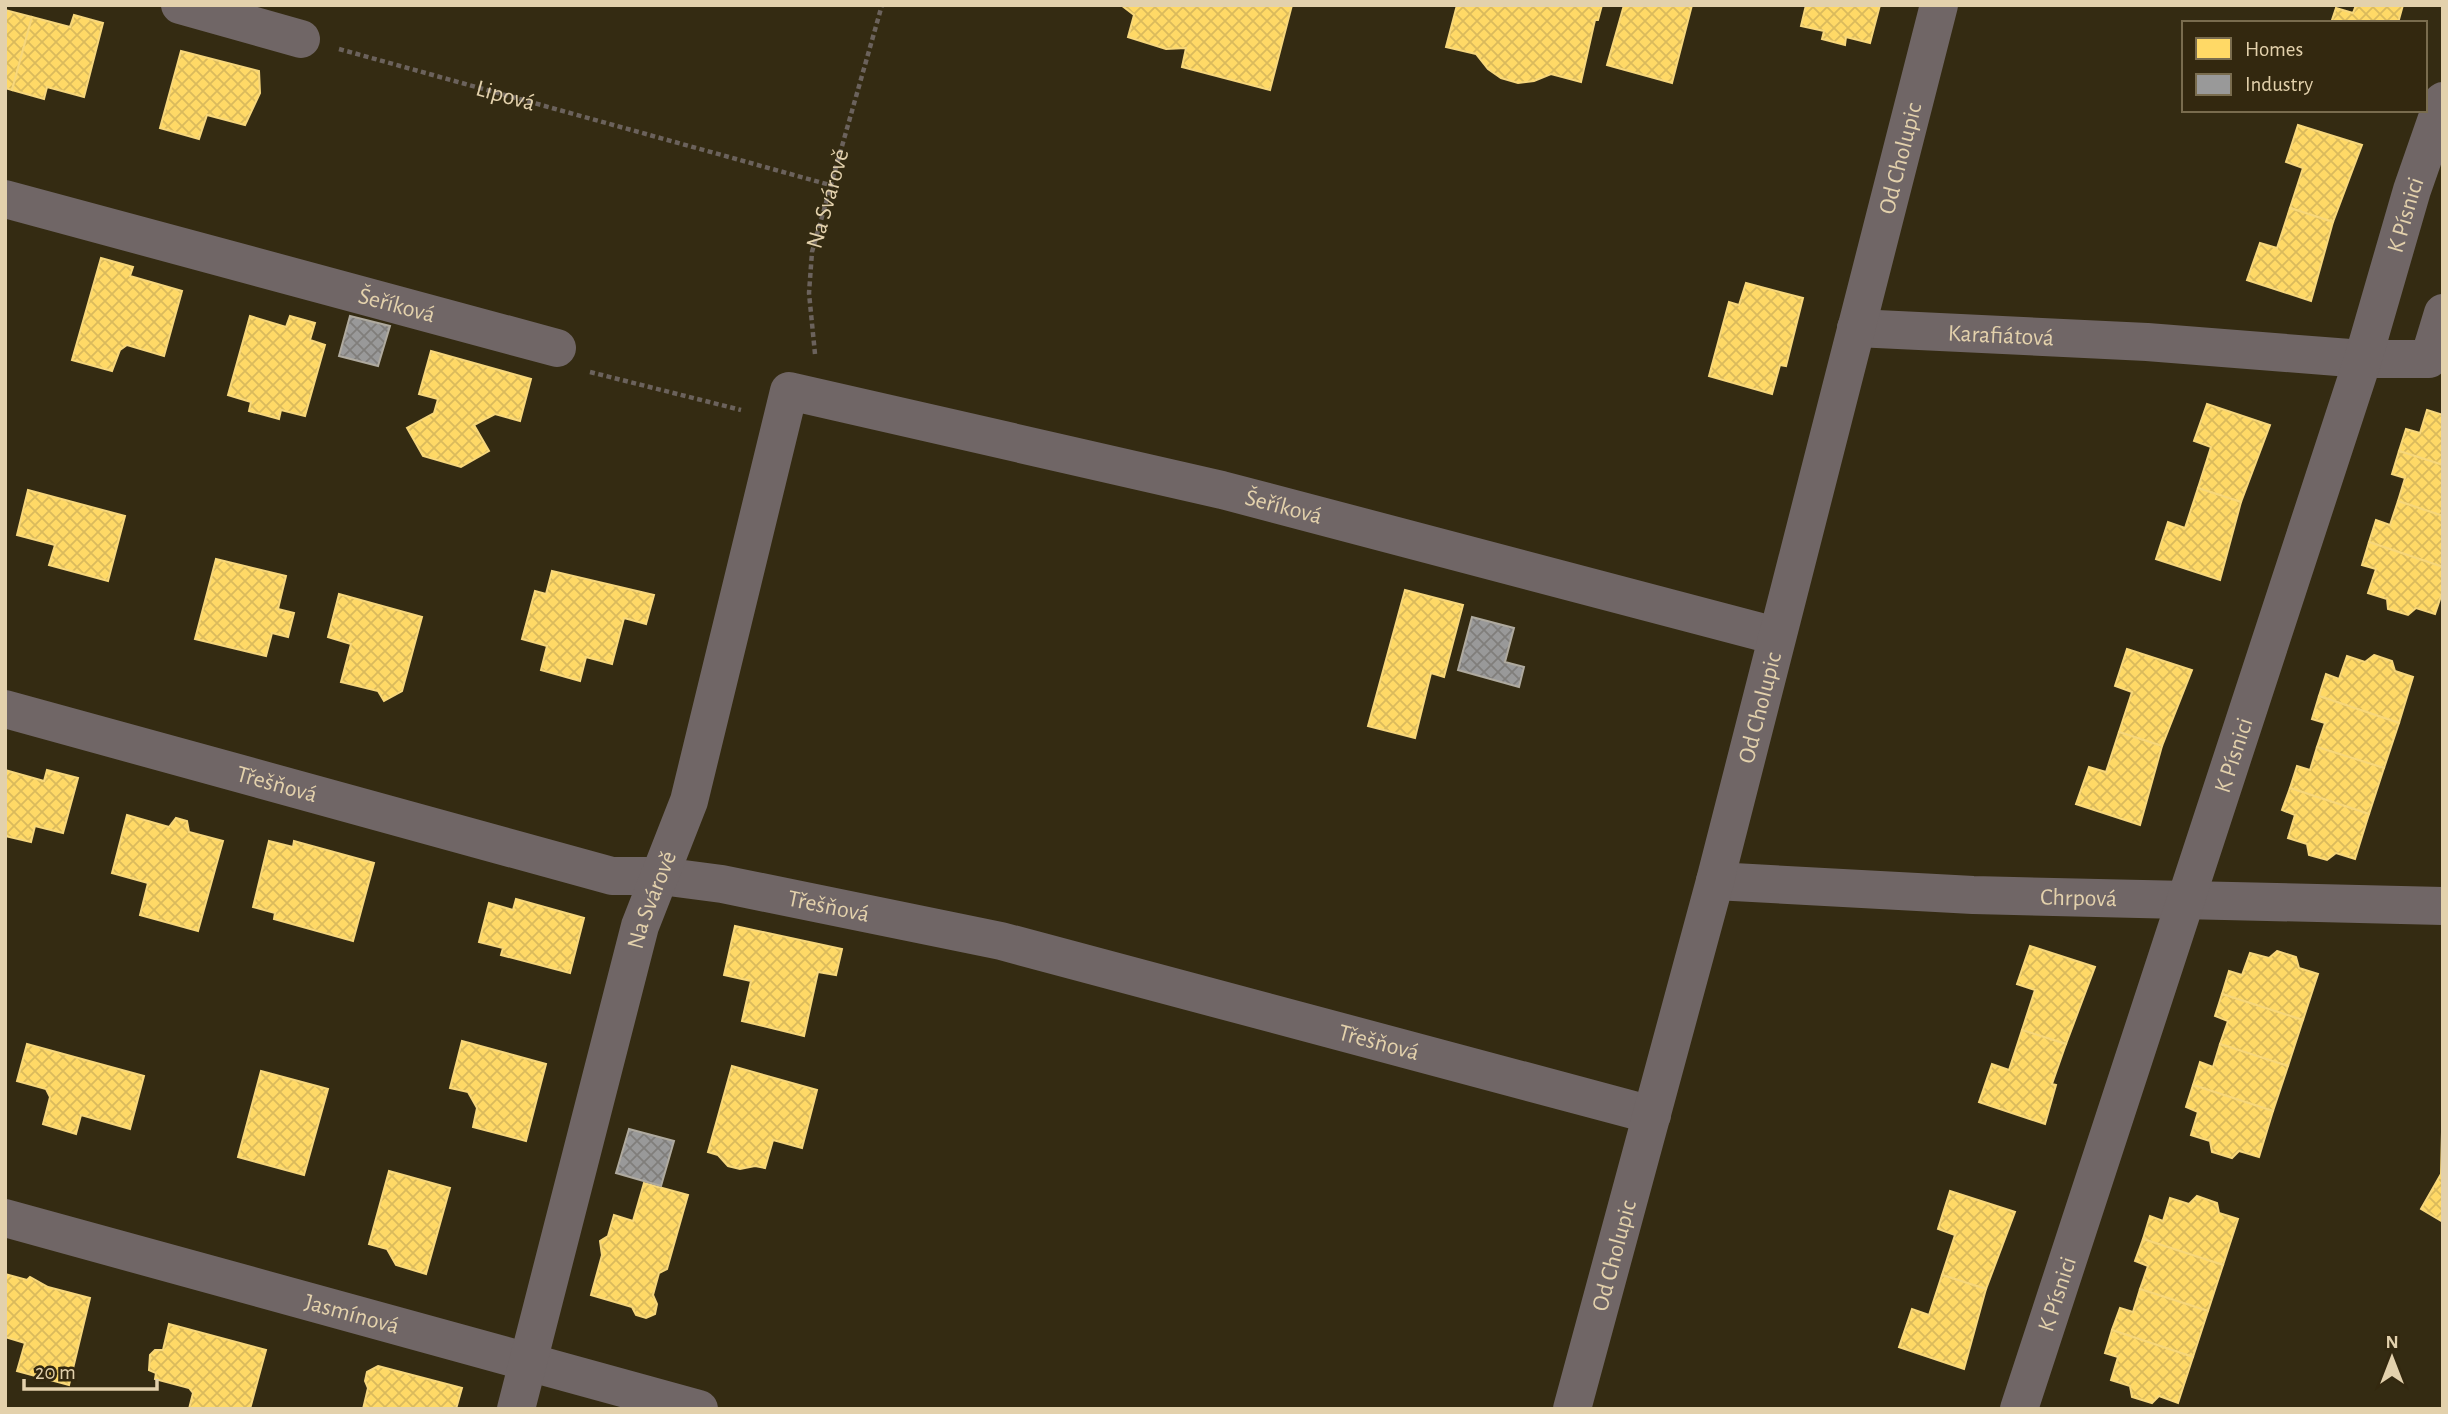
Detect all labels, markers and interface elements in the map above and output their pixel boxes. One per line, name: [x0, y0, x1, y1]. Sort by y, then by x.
legend: [2182, 21, 2427, 112]
text: Homes: [2245, 39, 2303, 60]
text: Industry: [2245, 74, 2313, 95]
street label: Lipová: [473, 77, 538, 116]
street label: Od Cholupic: [1875, 100, 1927, 217]
street label: Na Svárově: [803, 146, 854, 251]
street label: K Písnici: [2383, 174, 2429, 256]
street label: Šeříková: [356, 283, 438, 328]
street label: Karafiátová: [1947, 321, 2054, 351]
street label: Šeříková: [1243, 485, 1324, 529]
street label: Od Cholupic: [1735, 650, 1786, 766]
street label: K Písnici: [2211, 715, 2258, 796]
street label: Třešňová: [234, 762, 320, 807]
street label: Na Svárově: [624, 848, 681, 951]
street label: Chrpová: [2040, 886, 2117, 911]
street label: Třešňová: [786, 887, 871, 927]
street label: Třešňová: [1336, 1021, 1422, 1065]
street label: Od Cholupic: [1588, 1198, 1641, 1314]
street label: K Písnici: [2034, 1254, 2081, 1335]
street label: Jasmínová: [302, 1290, 402, 1339]
north arrow: [2357, 1323, 2427, 1393]
text: N: [2385, 1333, 2399, 1352]
scale bar: [24, 1348, 158, 1392]
text: 20 m: [35, 1362, 76, 1383]

